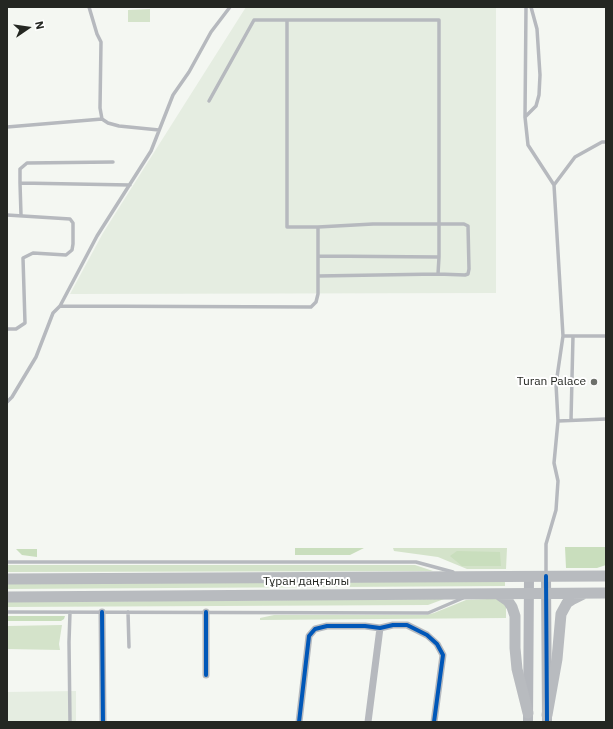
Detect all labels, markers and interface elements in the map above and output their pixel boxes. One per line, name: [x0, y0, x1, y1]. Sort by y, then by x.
north arrow: [8, 8, 48, 48]
text: N: [32, 20, 47, 31]
place label: Turan Palace: [517, 375, 586, 389]
marker: Turan Palace: [589, 377, 599, 387]
street label: Тұран даңғылы: [263, 575, 349, 589]

